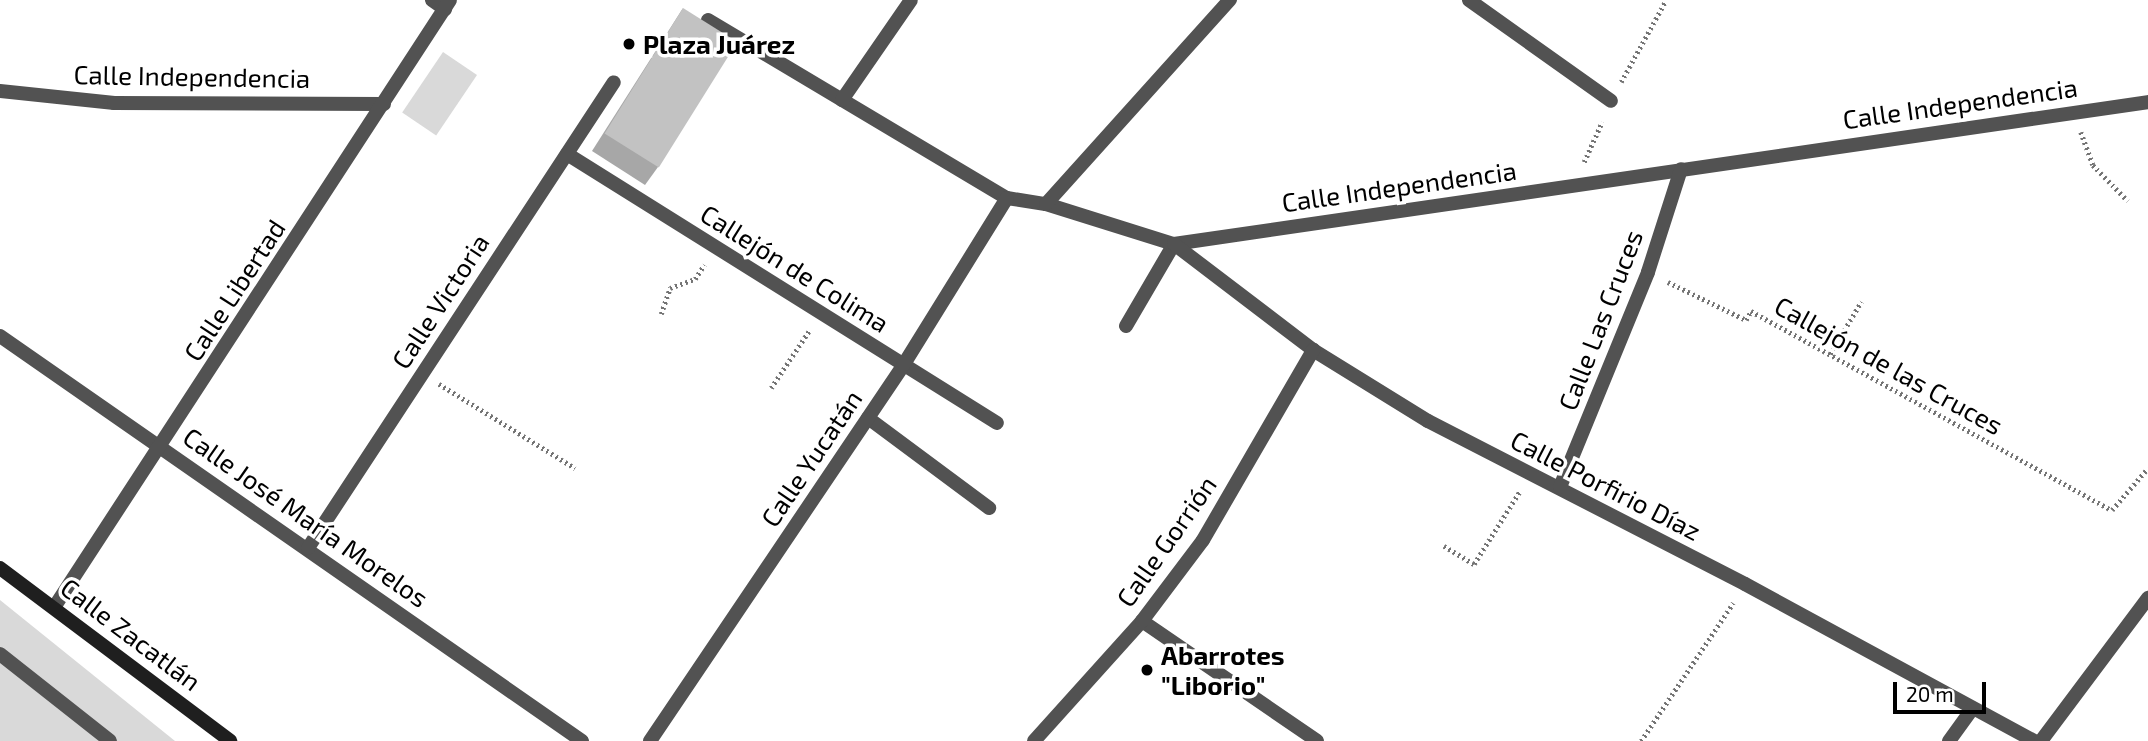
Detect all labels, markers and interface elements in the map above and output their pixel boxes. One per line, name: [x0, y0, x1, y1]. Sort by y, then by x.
place label: Plaza Juárez: [643, 28, 796, 60]
marker: Plaza Juárez: [621, 36, 637, 52]
street label: Calle Independencia: [73, 58, 311, 94]
street label: Calle Independencia: [1841, 71, 2079, 135]
street label: Calle Independencia: [1280, 154, 1518, 218]
street label: Callejón de Colima: [695, 198, 895, 338]
street label: Calle Libertad: [177, 213, 291, 367]
street label: Calle Las Cruces: [1551, 225, 1649, 415]
street label: Calle Victoria: [385, 227, 495, 375]
street label: Callejón de las Cruces: [1769, 289, 2009, 441]
street label: Calle Yucatán: [754, 383, 868, 533]
street label: Calle José María Morelos: [177, 420, 435, 614]
street label: Calle Porfirio Díaz: [1506, 424, 1706, 546]
street label: Calle Gorrión: [1109, 470, 1223, 612]
street label: Calle Zacatlán: [55, 571, 207, 697]
place label: Abarrotes "Liborio": [1161, 639, 1285, 700]
marker: Abarrotes "Liborio": [1139, 662, 1155, 678]
scale bar: [1896, 668, 1989, 712]
text: 20 m: [1906, 681, 1954, 706]

